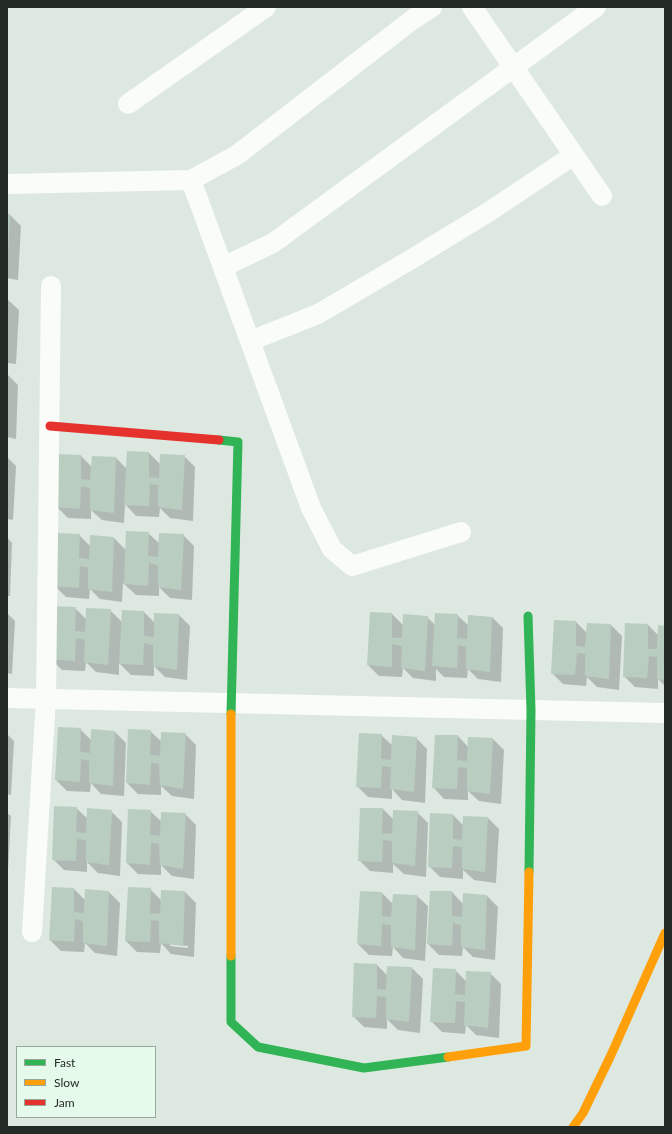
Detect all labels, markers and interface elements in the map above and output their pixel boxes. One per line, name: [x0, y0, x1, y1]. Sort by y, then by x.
legend: [16, 1046, 156, 1118]
text: Fast: [54, 1055, 75, 1070]
text: Slow: [54, 1075, 79, 1090]
text: Jam: [54, 1095, 75, 1110]

